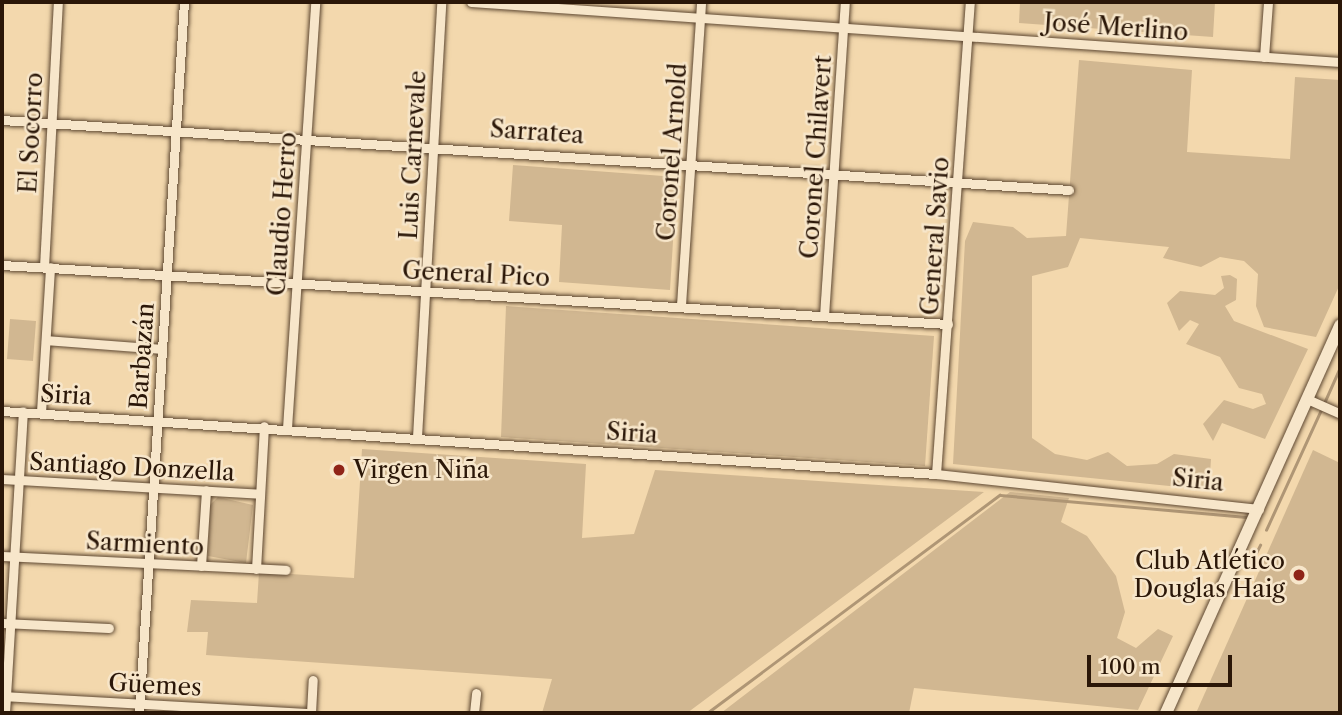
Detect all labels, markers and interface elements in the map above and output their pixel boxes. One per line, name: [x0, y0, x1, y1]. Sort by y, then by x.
street label: José Merlino: [1043, 8, 1189, 46]
street label: Coronel Chilavert: [795, 54, 837, 260]
street label: Coronel Arnold: [651, 62, 693, 242]
street label: Luis Carnevale: [394, 70, 432, 240]
street label: El Socorro: [13, 72, 49, 194]
street label: Sarratea: [489, 114, 585, 150]
street label: Claudio Herro: [262, 131, 302, 297]
street label: General Savio: [915, 156, 955, 316]
street label: General Pico: [401, 256, 551, 292]
street label: Barbazán: [124, 302, 160, 410]
street label: Siria: [39, 379, 93, 411]
street label: Siria: [605, 417, 659, 449]
street label: Santiago Donzella: [28, 447, 236, 487]
place label: Virgen Niña: [353, 456, 489, 484]
marker: Virgen Niña: [331, 462, 347, 478]
street label: Siria: [1171, 463, 1225, 497]
street label: Sarmiento: [85, 527, 205, 561]
place label: Club Atlético Douglas Haig: [1134, 547, 1285, 603]
marker: Club Atlético Douglas Haig: [1291, 567, 1307, 583]
scale bar: [1090, 642, 1235, 686]
text: 100 m: [1100, 654, 1161, 679]
street label: Güemes: [108, 668, 202, 702]

